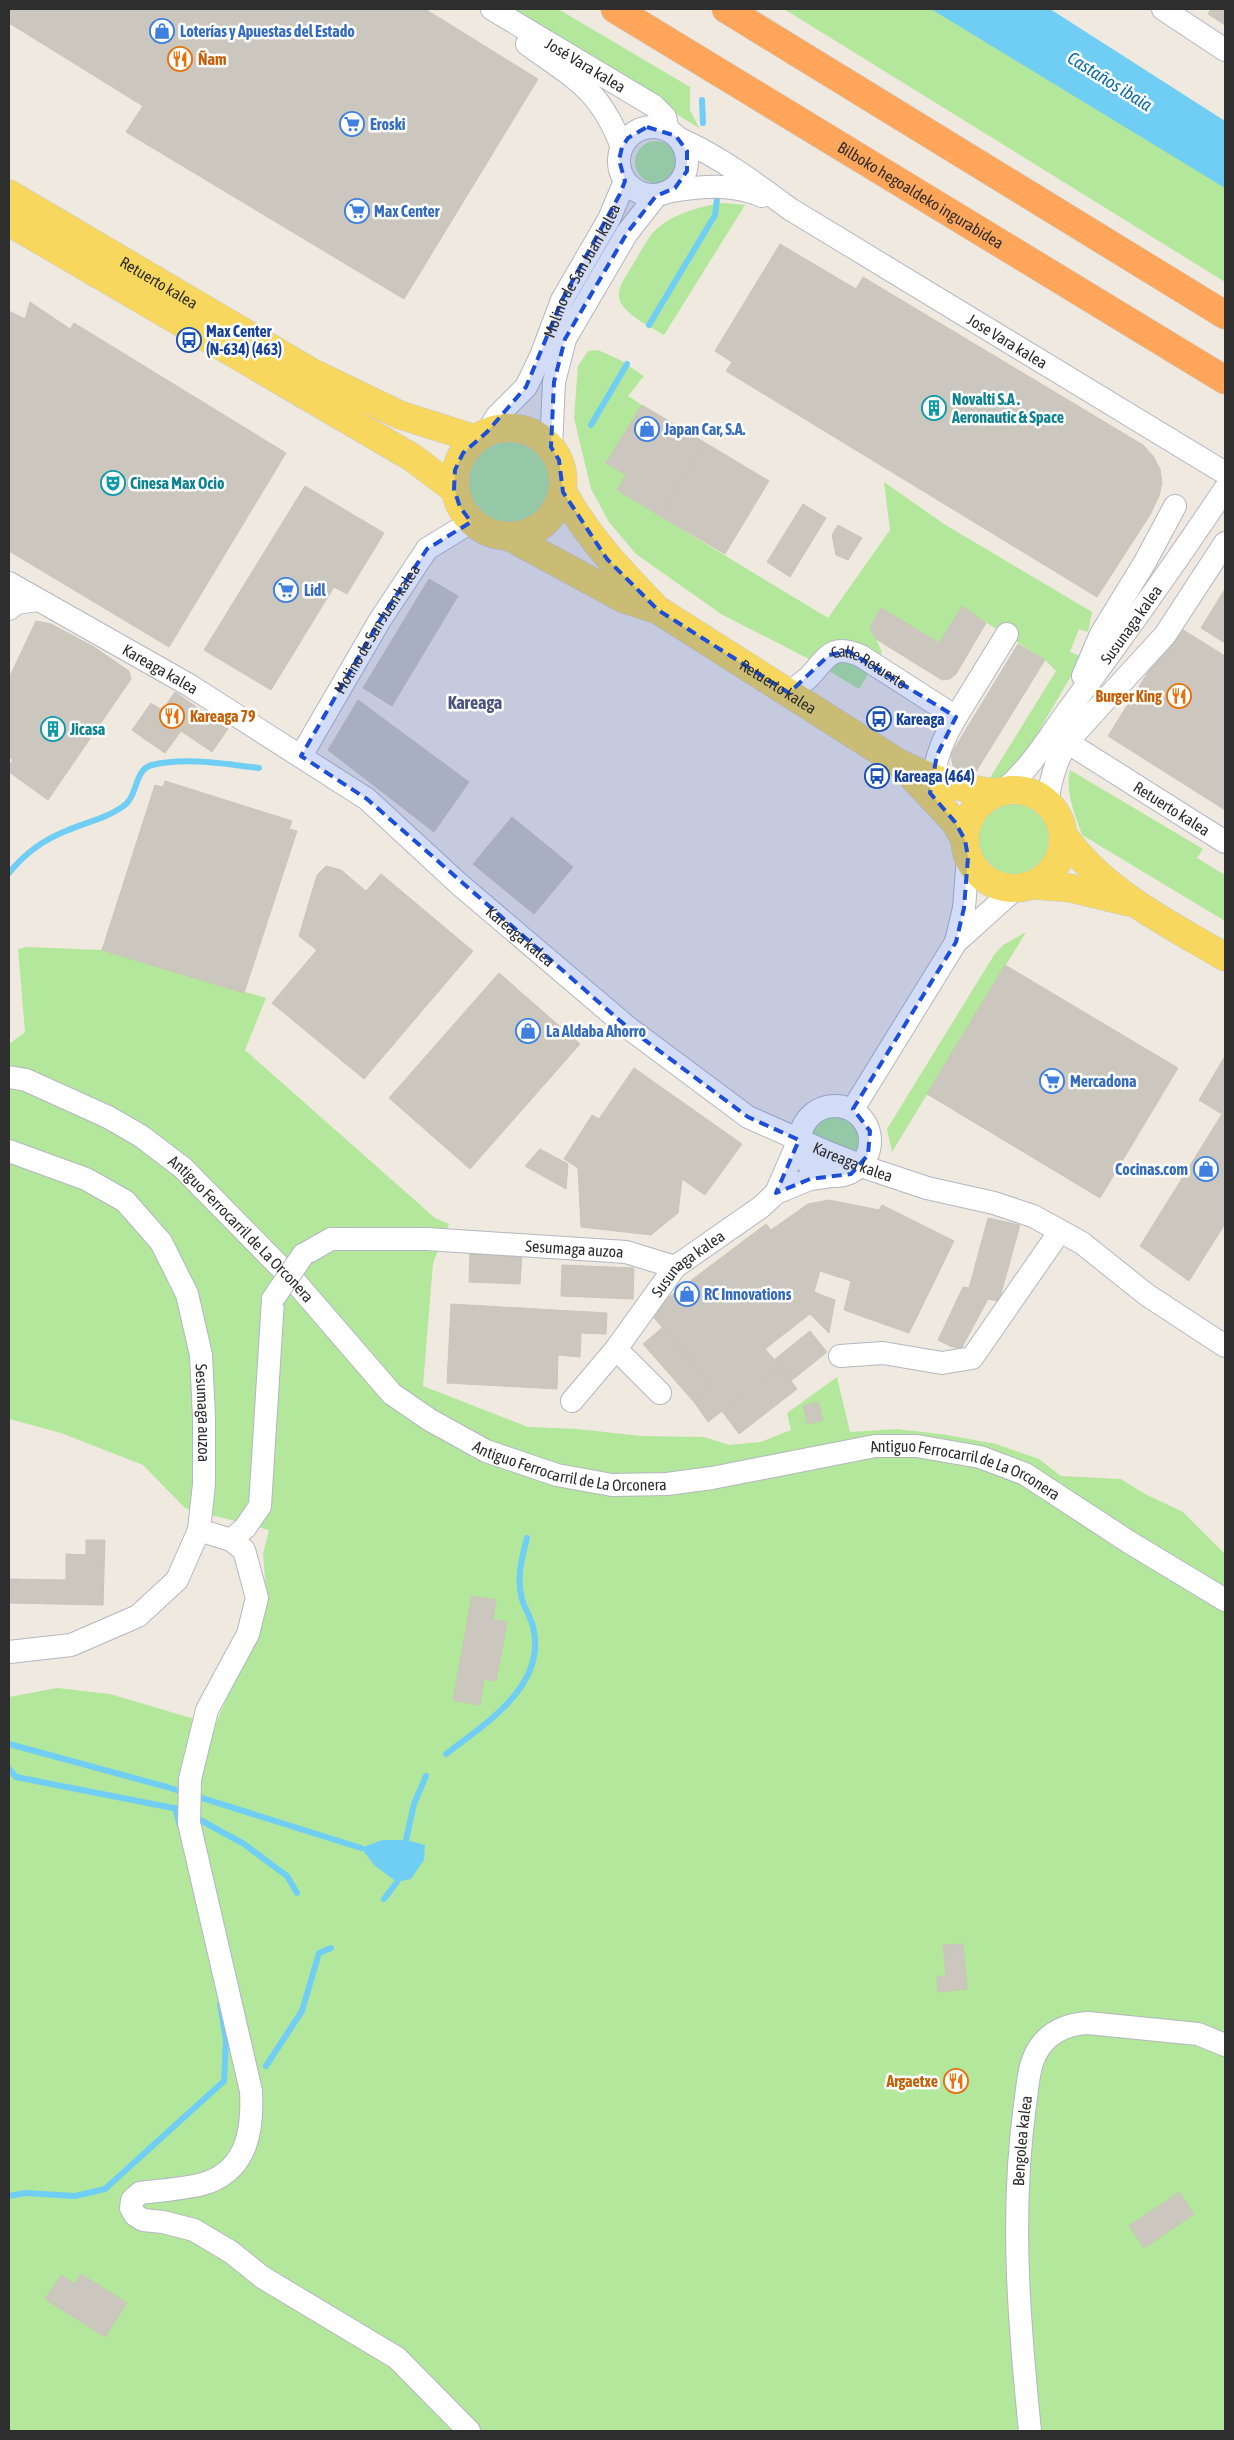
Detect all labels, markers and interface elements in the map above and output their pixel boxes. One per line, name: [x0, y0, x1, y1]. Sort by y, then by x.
shop icon: Loterías y Apuestas del Estado: [149, 18, 175, 44]
place label: Loterías y Apuestas del Estado: [180, 22, 355, 40]
street label: José Vara kalea: [542, 34, 629, 96]
restaurant icon: Ñam: [167, 46, 193, 72]
water label: Castaños ibaia: [1064, 47, 1157, 116]
place label: Ñam: [198, 50, 226, 68]
supermarket icon: Eroski: [339, 111, 365, 137]
place label: Eroski: [370, 115, 406, 133]
street label: Bilboko hegoaldeko ingurabidea: [835, 138, 1007, 252]
supermarket icon: Max Center: [344, 198, 370, 224]
street label: Molino de San Juan kalea: [540, 201, 623, 340]
place label: Max Center: [374, 202, 440, 220]
street label: Retuerto kalea: [117, 253, 201, 312]
street label: Jose Vara kalea: [964, 310, 1051, 372]
place label: Max Center (N-634) (463): [206, 322, 282, 358]
bus stop icon: Max Center (N-634) (463): [176, 327, 202, 353]
place label: Novalti S.A . Aeronautic & Space: [951, 390, 1064, 426]
building icon: Novalti S.A . Aeronautic & Space: [921, 395, 947, 421]
shop icon: Japan Car, S.A.: [634, 416, 660, 442]
place label: Japan Car, S.A.: [663, 420, 746, 438]
theatre icon: Cinesa Max Ocio: [100, 470, 126, 496]
place label: Cinesa Max Ocio: [130, 474, 225, 492]
street label: Molino de San Juan kalea: [330, 561, 423, 697]
supermarket icon: Lidl: [273, 577, 299, 603]
place label: Lidl: [304, 581, 326, 599]
street label: Susunaga kalea: [1097, 582, 1165, 667]
street label: Kareaga kalea: [119, 640, 202, 697]
street label: Calle Retuerto: [828, 642, 911, 692]
street label: Retuerto kalea: [737, 656, 820, 717]
restaurant icon: Burger King: [1166, 683, 1192, 709]
place label: Burger King: [1096, 687, 1162, 705]
district label: Kareaga: [448, 692, 502, 713]
restaurant icon: Kareaga 79: [159, 703, 185, 729]
bus stop icon: Kareaga: [866, 706, 892, 732]
place label: Kareaga 79: [190, 707, 256, 725]
place label: Kareaga: [896, 710, 944, 728]
building icon: Jicasa: [40, 716, 66, 742]
place label: Jicasa: [69, 720, 105, 738]
bus stop icon: Kareaga (464): [864, 763, 890, 789]
place label: Kareaga (464): [894, 767, 975, 785]
street label: Retuerto kalea: [1130, 777, 1213, 839]
street label: Kareaga kalea: [482, 902, 558, 970]
shop icon: La Aldaba Ahorro: [515, 1018, 541, 1044]
place label: La Aldaba Ahorro: [546, 1022, 647, 1040]
supermarket icon: Mercadona: [1039, 1068, 1065, 1094]
place label: Mercadona: [1070, 1072, 1136, 1090]
street label: Kareaga kalea: [810, 1138, 895, 1185]
street label: Antiguo Ferrocarril de La Orconera: [165, 1151, 317, 1306]
shop icon: Cocinas.com: [1193, 1156, 1219, 1182]
place label: Cocinas.com: [1115, 1160, 1188, 1178]
street label: Susunaga kalea: [648, 1226, 728, 1300]
street label: Sesumaga auzoa: [525, 1236, 624, 1261]
shop icon: RC Innovations: [674, 1281, 700, 1307]
place label: RC Innovations: [704, 1285, 792, 1303]
street label: Sesumaga auzoa: [192, 1363, 213, 1462]
street label: Antiguo Ferrocarril de La Orconera: [470, 1437, 667, 1494]
street label: Antiguo Ferrocarril de La Orconera: [868, 1437, 1063, 1503]
restaurant icon: Argaetxe: [943, 2068, 969, 2094]
place label: Argaetxe: [885, 2072, 938, 2090]
street label: Bengolea kalea: [1009, 2094, 1035, 2186]

